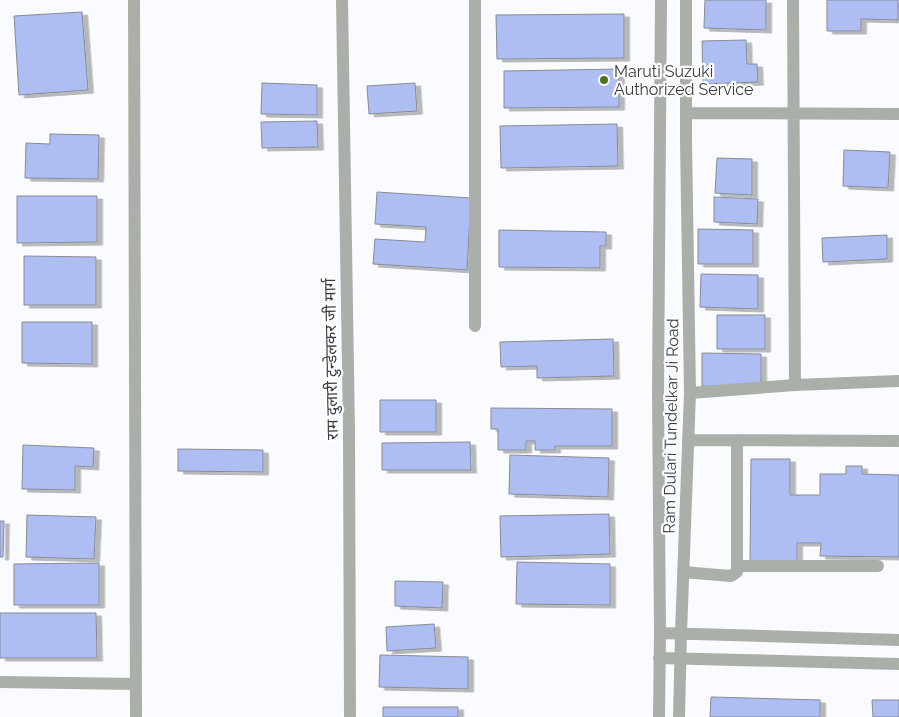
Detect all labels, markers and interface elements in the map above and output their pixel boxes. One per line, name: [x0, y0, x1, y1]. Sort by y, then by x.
place label: Maruti Suzuki Authorized Service: [614, 62, 753, 99]
marker: Maruti Suzuki Authorized Service: [598, 74, 610, 86]
street label: राम दुलारी टुन्डेलकर जी मार्ग: [320, 277, 343, 440]
street label: Ram Dulari Tundelkar Ji Road: [660, 318, 682, 534]

